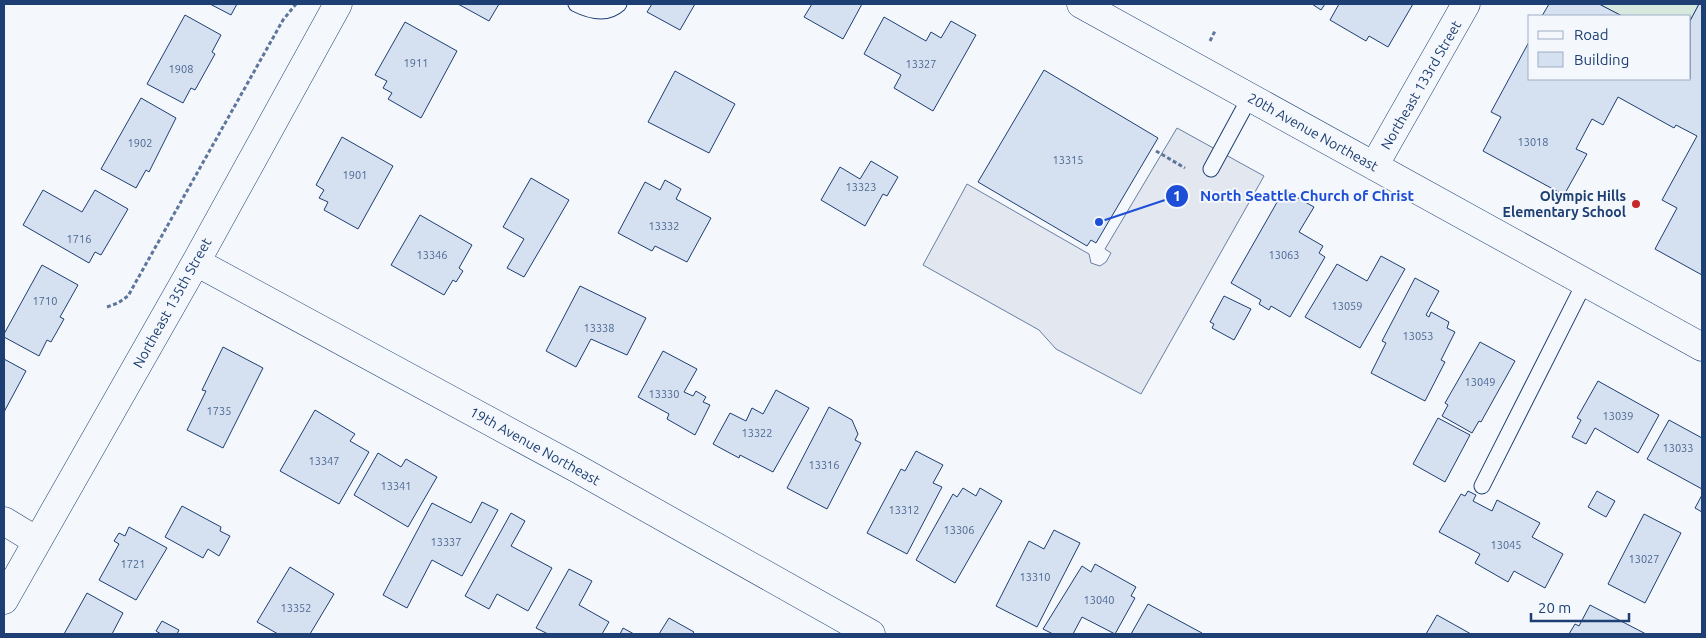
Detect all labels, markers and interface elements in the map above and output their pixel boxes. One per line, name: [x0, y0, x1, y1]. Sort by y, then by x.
legend: [1528, 15, 1691, 80]
street label: Northeast 133rd Street: [1378, 17, 1465, 152]
text: Road: [1574, 26, 1609, 43]
text: Building: [1574, 51, 1629, 68]
house number: 1911: [404, 57, 428, 69]
house number: 13327: [905, 58, 937, 70]
house number: 1908: [169, 63, 193, 75]
street label: 20th Avenue Northeast: [1245, 90, 1381, 175]
house number: 13018: [1517, 136, 1549, 148]
house number: 1902: [128, 137, 152, 149]
house number: 13315: [1052, 154, 1084, 166]
house number: 1901: [343, 169, 367, 181]
house number: 13323: [845, 181, 877, 193]
callout: North Seattle Church of Christ: [1165, 181, 1424, 211]
text: 1: [1173, 187, 1181, 204]
text: North Seattle Church of Christ: [1200, 187, 1415, 204]
place label: Olympic Hills Elementary School: [1503, 188, 1626, 220]
marker: Olympic Hills Elementary School: [1630, 198, 1642, 210]
house number: 13332: [648, 220, 680, 232]
house number: 1716: [67, 233, 91, 245]
street label: Northeast 135th Street: [130, 235, 215, 371]
house number: 13346: [416, 249, 448, 261]
house number: 13063: [1268, 249, 1300, 261]
house number: 1710: [33, 295, 57, 307]
house number: 13059: [1331, 300, 1363, 312]
house number: 13338: [583, 322, 615, 334]
house number: 13053: [1402, 330, 1434, 342]
house number: 13049: [1464, 376, 1496, 388]
house number: 13330: [648, 388, 680, 400]
street label: 19th Avenue Northeast: [467, 404, 603, 489]
house number: 1735: [207, 405, 231, 417]
house number: 13039: [1602, 410, 1634, 422]
house number: 13322: [741, 427, 773, 439]
house number: 13033: [1662, 442, 1694, 454]
house number: 13347: [308, 455, 340, 467]
house number: 13316: [808, 459, 840, 471]
house number: 13341: [380, 480, 412, 492]
house number: 13312: [888, 504, 920, 516]
house number: 13306: [943, 524, 975, 536]
house number: 13337: [430, 536, 462, 548]
house number: 13045: [1490, 539, 1522, 551]
house number: 13027: [1628, 553, 1660, 565]
house number: 1721: [121, 558, 145, 570]
house number: 13310: [1019, 571, 1051, 583]
scale bar: [1531, 590, 1628, 622]
house number: 13040: [1083, 594, 1115, 606]
text: 20 m: [1538, 599, 1571, 616]
house number: 13352: [280, 602, 312, 614]

